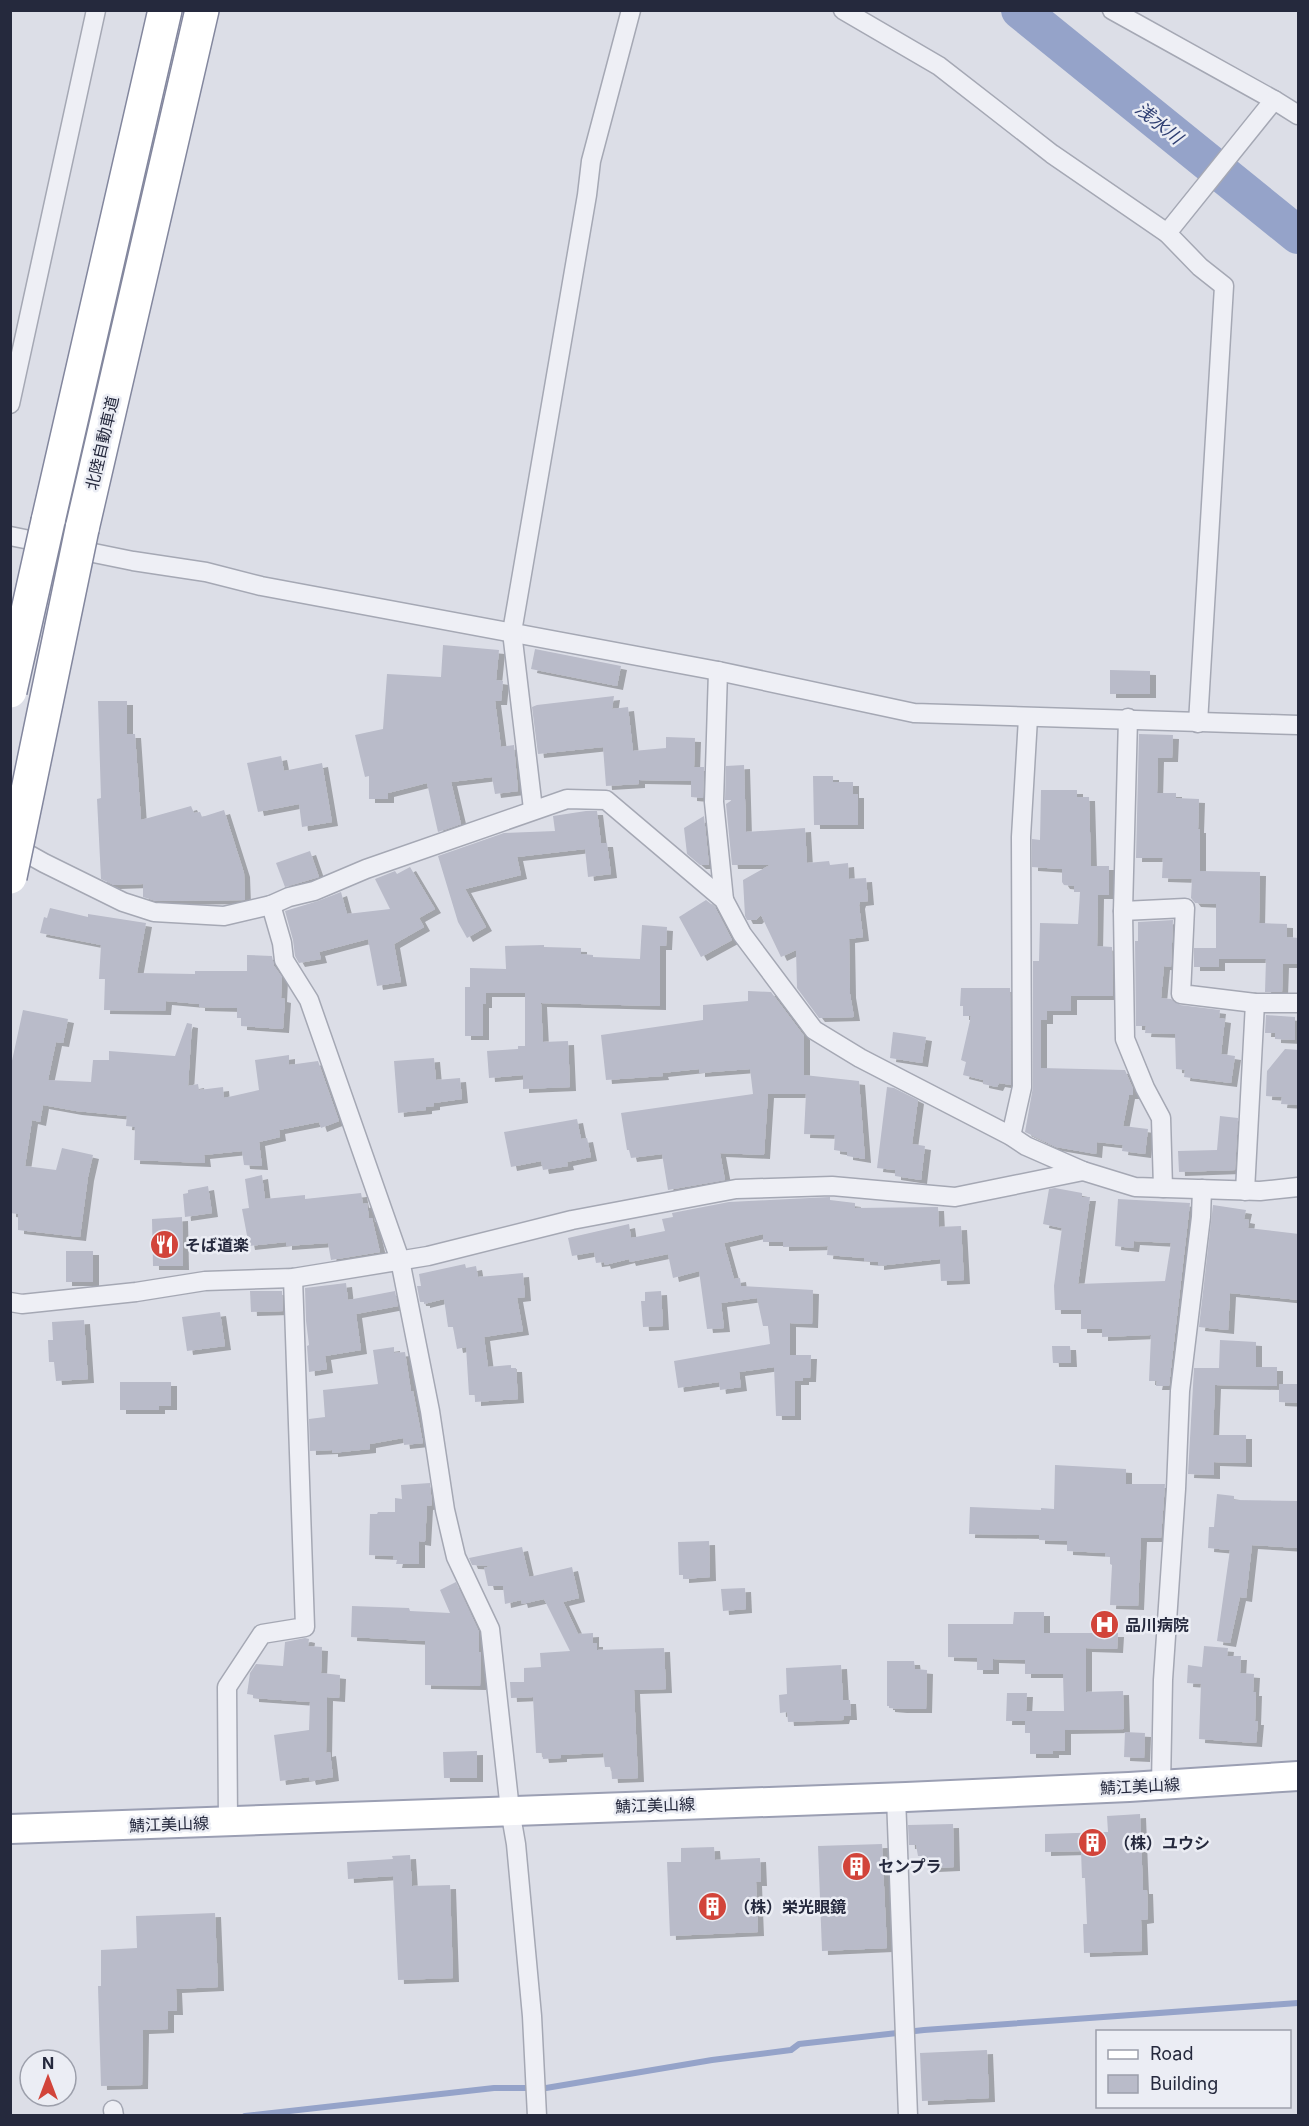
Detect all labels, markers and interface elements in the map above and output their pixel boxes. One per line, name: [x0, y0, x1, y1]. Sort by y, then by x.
water label: 浅水川: [1131, 98, 1188, 149]
street label: 北陸自動車道: [81, 394, 123, 492]
restaurant icon: そば道楽: [148, 1229, 180, 1261]
place label: そば道楽: [185, 1235, 249, 1255]
hospital icon: 品川病院: [1088, 1609, 1120, 1641]
place label: 品川病院: [1125, 1615, 1189, 1635]
street label: 鯖江美山線: [1100, 1774, 1180, 1798]
street label: 鯖江美山線: [615, 1794, 695, 1816]
street label: 鯖江美山線: [129, 1813, 209, 1835]
building icon: （株）ユウシ: [1077, 1827, 1109, 1859]
place label: （株）ユウシ: [1114, 1833, 1210, 1853]
building icon: センプラ: [841, 1850, 873, 1882]
place label: センプラ: [878, 1856, 942, 1876]
building icon: （株）栄光眼鏡: [697, 1891, 729, 1923]
place label: （株）栄光眼鏡: [734, 1897, 846, 1917]
legend: [1096, 2030, 1291, 2108]
text: Road: [1150, 2043, 1193, 2064]
north arrow: [18, 2048, 78, 2108]
text: N: [42, 2053, 54, 2073]
text: Building: [1150, 2073, 1218, 2094]

